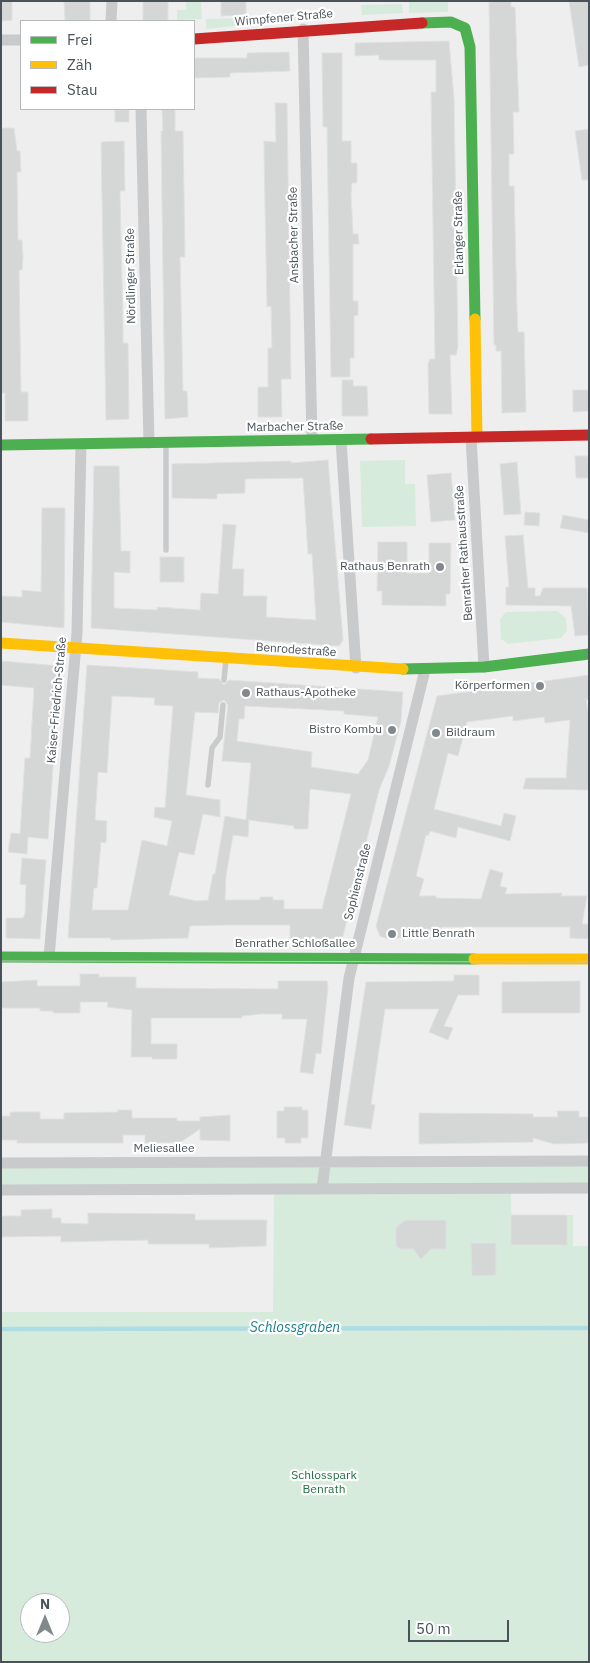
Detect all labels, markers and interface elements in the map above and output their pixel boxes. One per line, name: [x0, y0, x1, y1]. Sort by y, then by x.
street label: Wimpfener Straße: [234, 7, 334, 29]
legend: [20, 20, 195, 110]
text: Frei: [67, 30, 93, 49]
text: Zäh: [67, 55, 92, 74]
text: Stau: [67, 80, 98, 99]
street label: Ansbacher Straße: [286, 187, 302, 283]
street label: Erlanger Straße: [451, 191, 467, 275]
street label: Nördlinger Straße: [123, 228, 139, 324]
street label: Marbacher Straße: [246, 419, 344, 435]
street label: Benrather Rathausstraße: [452, 485, 476, 621]
place label: Rathaus Benrath: [340, 560, 430, 574]
marker: Rathaus Benrath: [434, 561, 446, 573]
street label: Kaiser-Friedrich-Straße: [44, 636, 70, 764]
street label: Benrodestraße: [255, 640, 337, 660]
place label: Körperformen: [455, 679, 530, 693]
marker: Körperformen: [534, 680, 546, 692]
place label: Rathaus-Apotheke: [256, 686, 356, 700]
marker: Rathaus-Apotheke: [240, 687, 252, 699]
place label: Bistro Kombu: [309, 723, 382, 737]
marker: Bistro Kombu: [386, 724, 398, 736]
place label: Bildraum: [446, 726, 495, 740]
marker: Bildraum: [430, 727, 442, 739]
street label: Sophienstraße: [341, 842, 375, 922]
place label: Little Benrath: [402, 927, 475, 941]
marker: Little Benrath: [386, 928, 398, 940]
street label: Benrather Schloßallee: [235, 937, 355, 951]
street label: Meliesallee: [133, 1142, 195, 1156]
water label: Schlossgraben: [250, 1320, 340, 1336]
park label: Schlosspark Benrath: [291, 1469, 357, 1497]
north arrow: [20, 1593, 70, 1643]
text: N: [40, 1595, 50, 1613]
scale bar: [410, 1610, 511, 1642]
text: 50 m: [416, 1619, 451, 1638]

